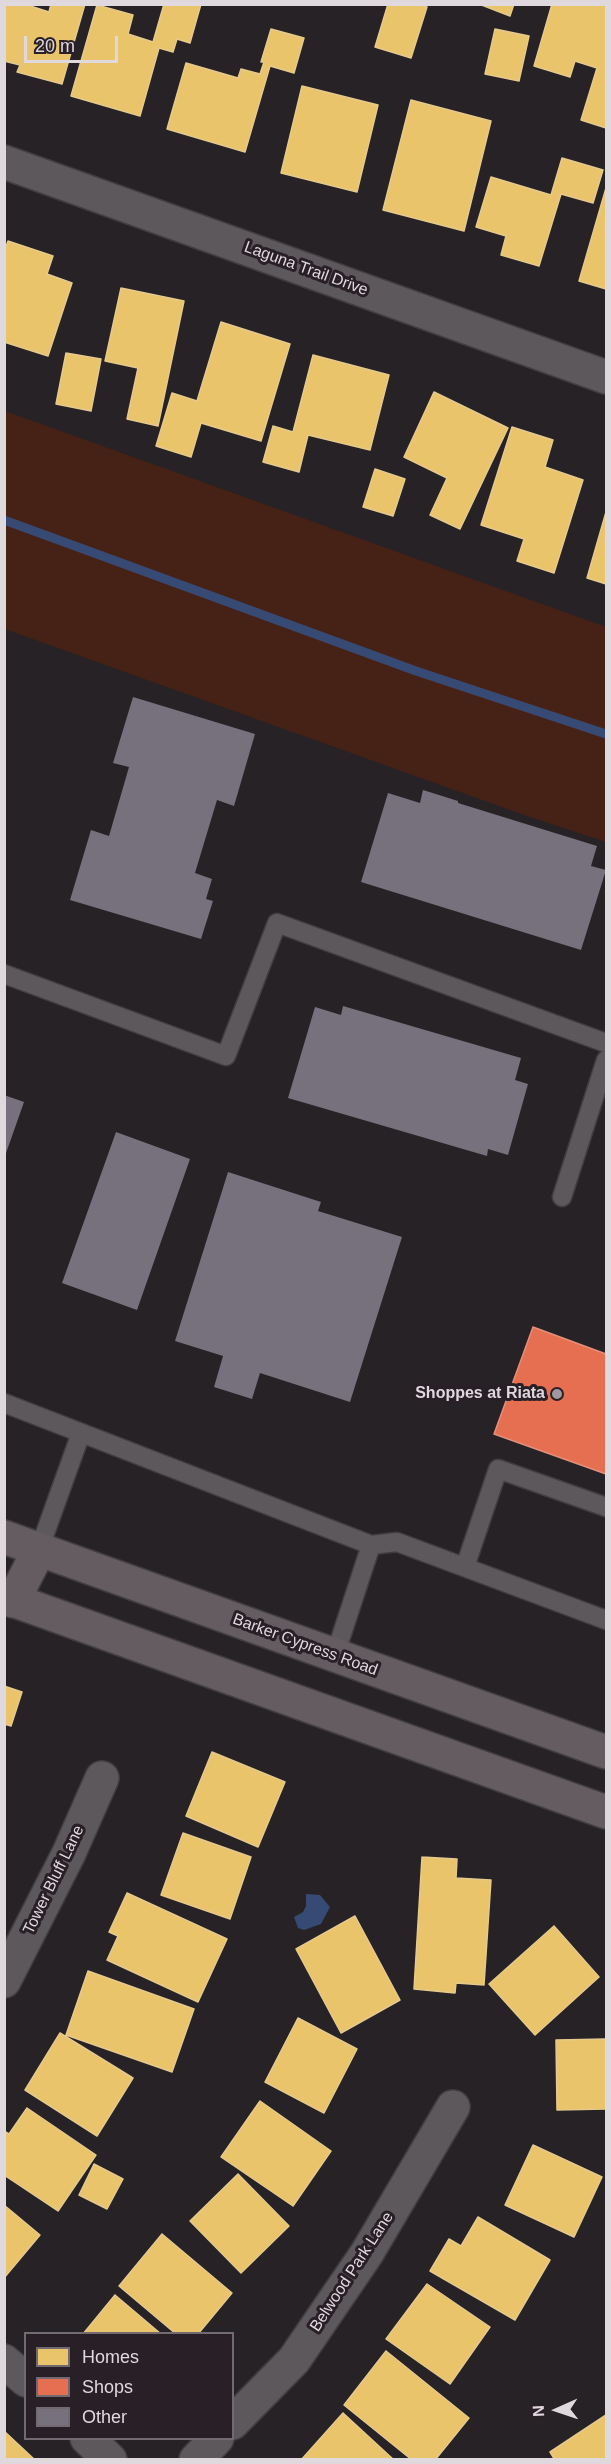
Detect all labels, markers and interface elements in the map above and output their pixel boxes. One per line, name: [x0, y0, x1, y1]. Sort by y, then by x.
scale bar: [27, 24, 122, 62]
text: 20 m: [35, 36, 75, 56]
street label: Laguna Trail Drive: [242, 238, 370, 300]
place label: Shoppes at Riata: [415, 1384, 545, 1404]
marker: Shoppes at Riata: [550, 1387, 564, 1401]
street label: Barker Cypress Road: [230, 1610, 380, 1680]
street label: Tower Bluff Lane: [19, 1822, 89, 1938]
street label: Belwood Park Lane: [306, 2209, 398, 2335]
legend: [24, 2332, 234, 2440]
text: Homes: [82, 2347, 139, 2367]
text: Shops: [82, 2377, 133, 2397]
north arrow: [527, 2380, 587, 2440]
text: N: [530, 2405, 547, 2417]
text: Other: [82, 2407, 127, 2427]

